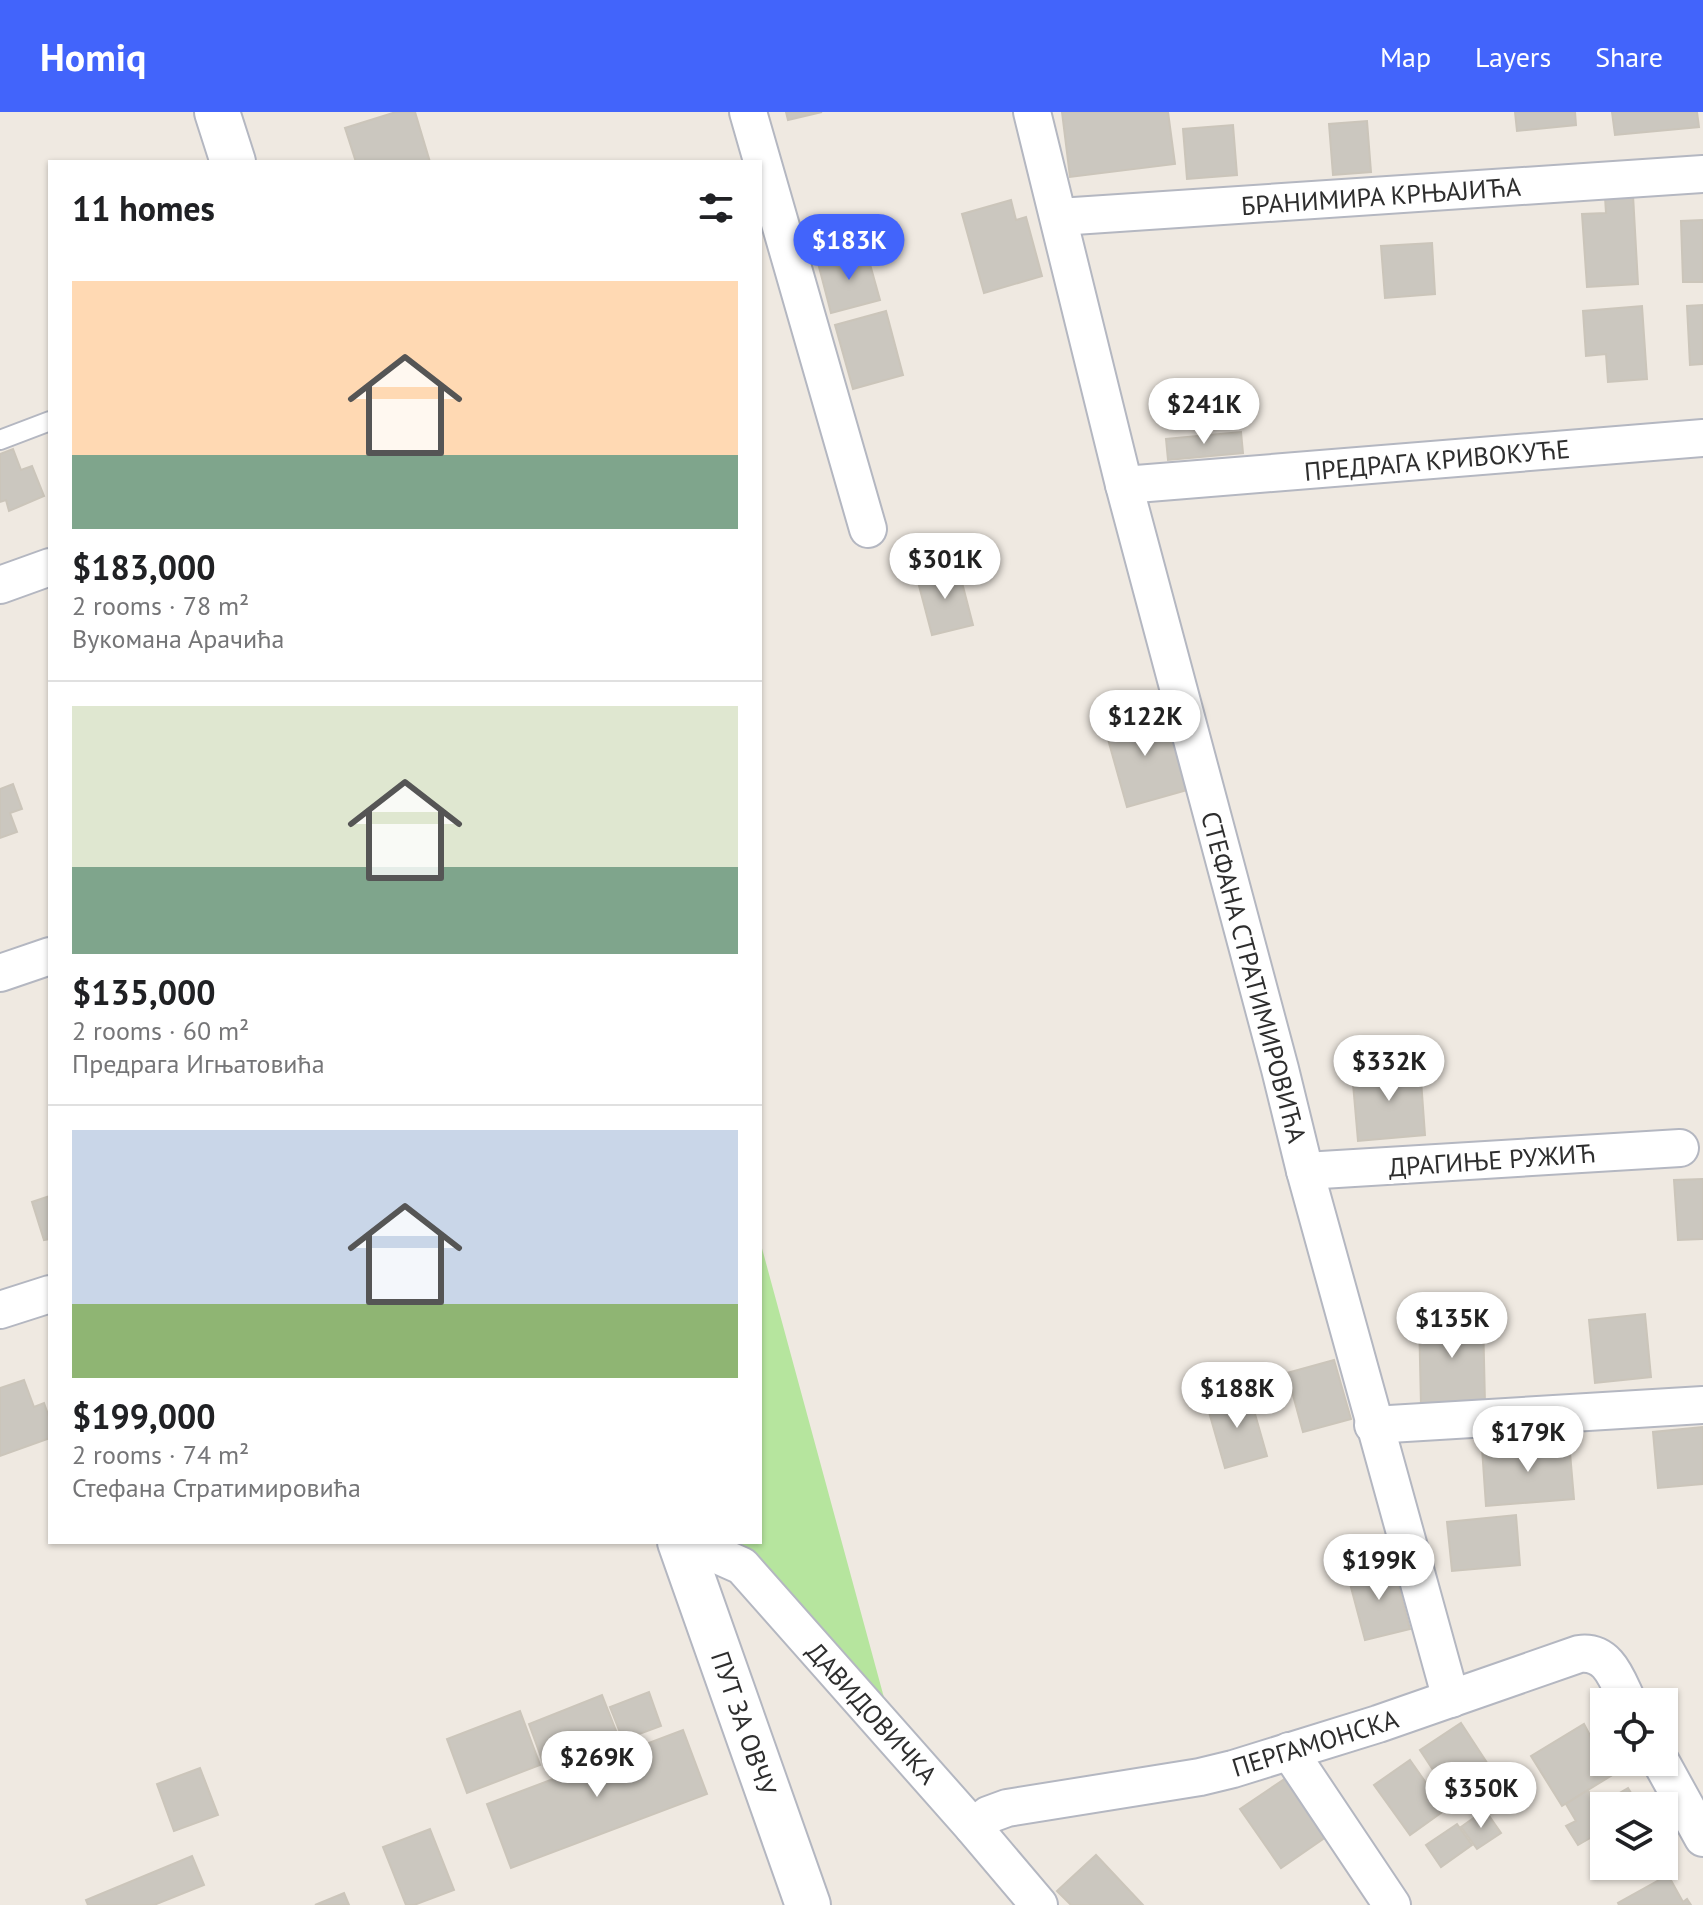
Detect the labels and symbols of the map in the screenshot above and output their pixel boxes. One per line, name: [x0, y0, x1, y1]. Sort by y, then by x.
street label: БРАНИМИРА КРЊАЈИЋА: [1240, 170, 1522, 222]
pin: $183K: [793, 214, 905, 282]
pin: $241K: [1148, 378, 1260, 446]
street label: ПРЕДРАГА КРИВОКУЋЕ: [1303, 432, 1571, 488]
pin: $301K: [889, 533, 1001, 601]
pin: $122K: [1089, 690, 1201, 758]
street label: СТЕФАНА СТРАТИМИРОВИЋА: [1194, 808, 1314, 1146]
pin: $332K: [1333, 1035, 1445, 1103]
street label: ДРАГИЊЕ РУЖИЋ: [1387, 1136, 1597, 1184]
pin: $135K: [1396, 1292, 1508, 1360]
pin: $188K: [1181, 1362, 1293, 1430]
pin: $179K: [1472, 1406, 1584, 1474]
pin: $199K: [1323, 1534, 1435, 1602]
street label: ДАВИДОВИЧКА: [800, 1635, 944, 1791]
street label: ПУТ ЗА ОВЧУ: [704, 1647, 784, 1800]
street label: ПЕРГАМОНСКА: [1228, 1702, 1402, 1784]
pin: $269K: [541, 1731, 653, 1799]
pin: $350K: [1425, 1762, 1537, 1830]

